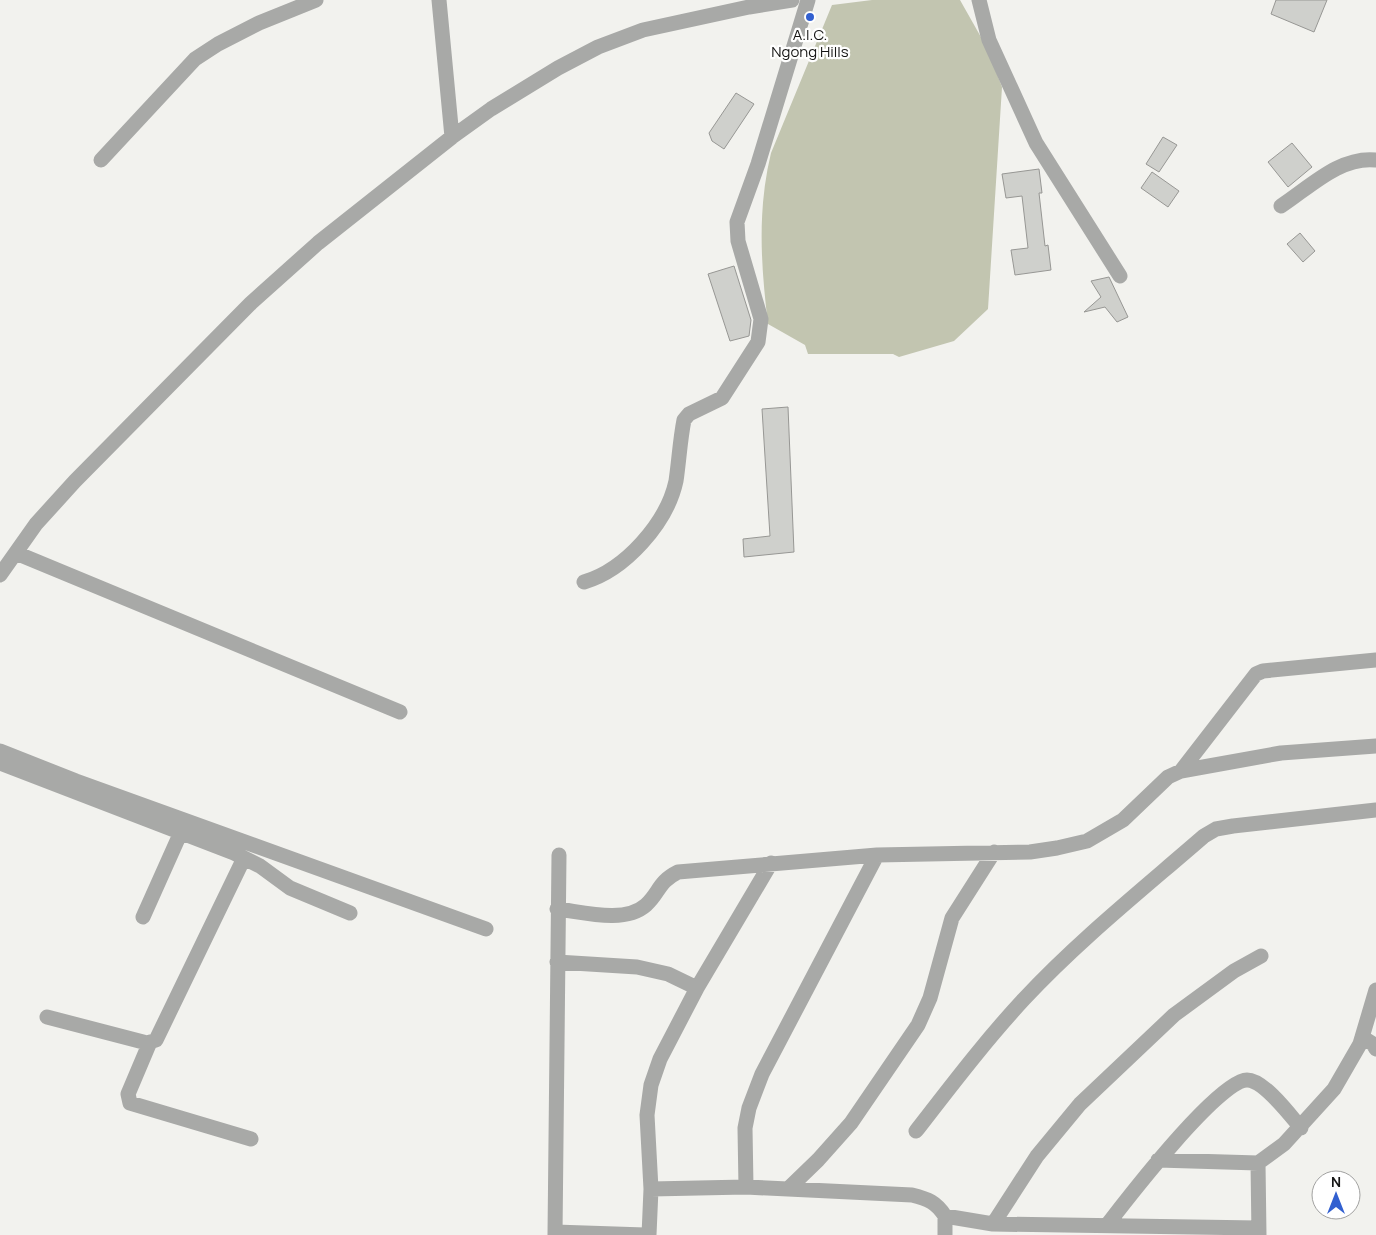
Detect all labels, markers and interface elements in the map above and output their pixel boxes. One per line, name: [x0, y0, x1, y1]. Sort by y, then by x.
marker: A.I.C. Ngong Hills: [804, 11, 816, 23]
place label: A.I.C. Ngong Hills: [771, 24, 849, 62]
north arrow: [1311, 1170, 1361, 1220]
text: N: [1331, 1172, 1341, 1191]

